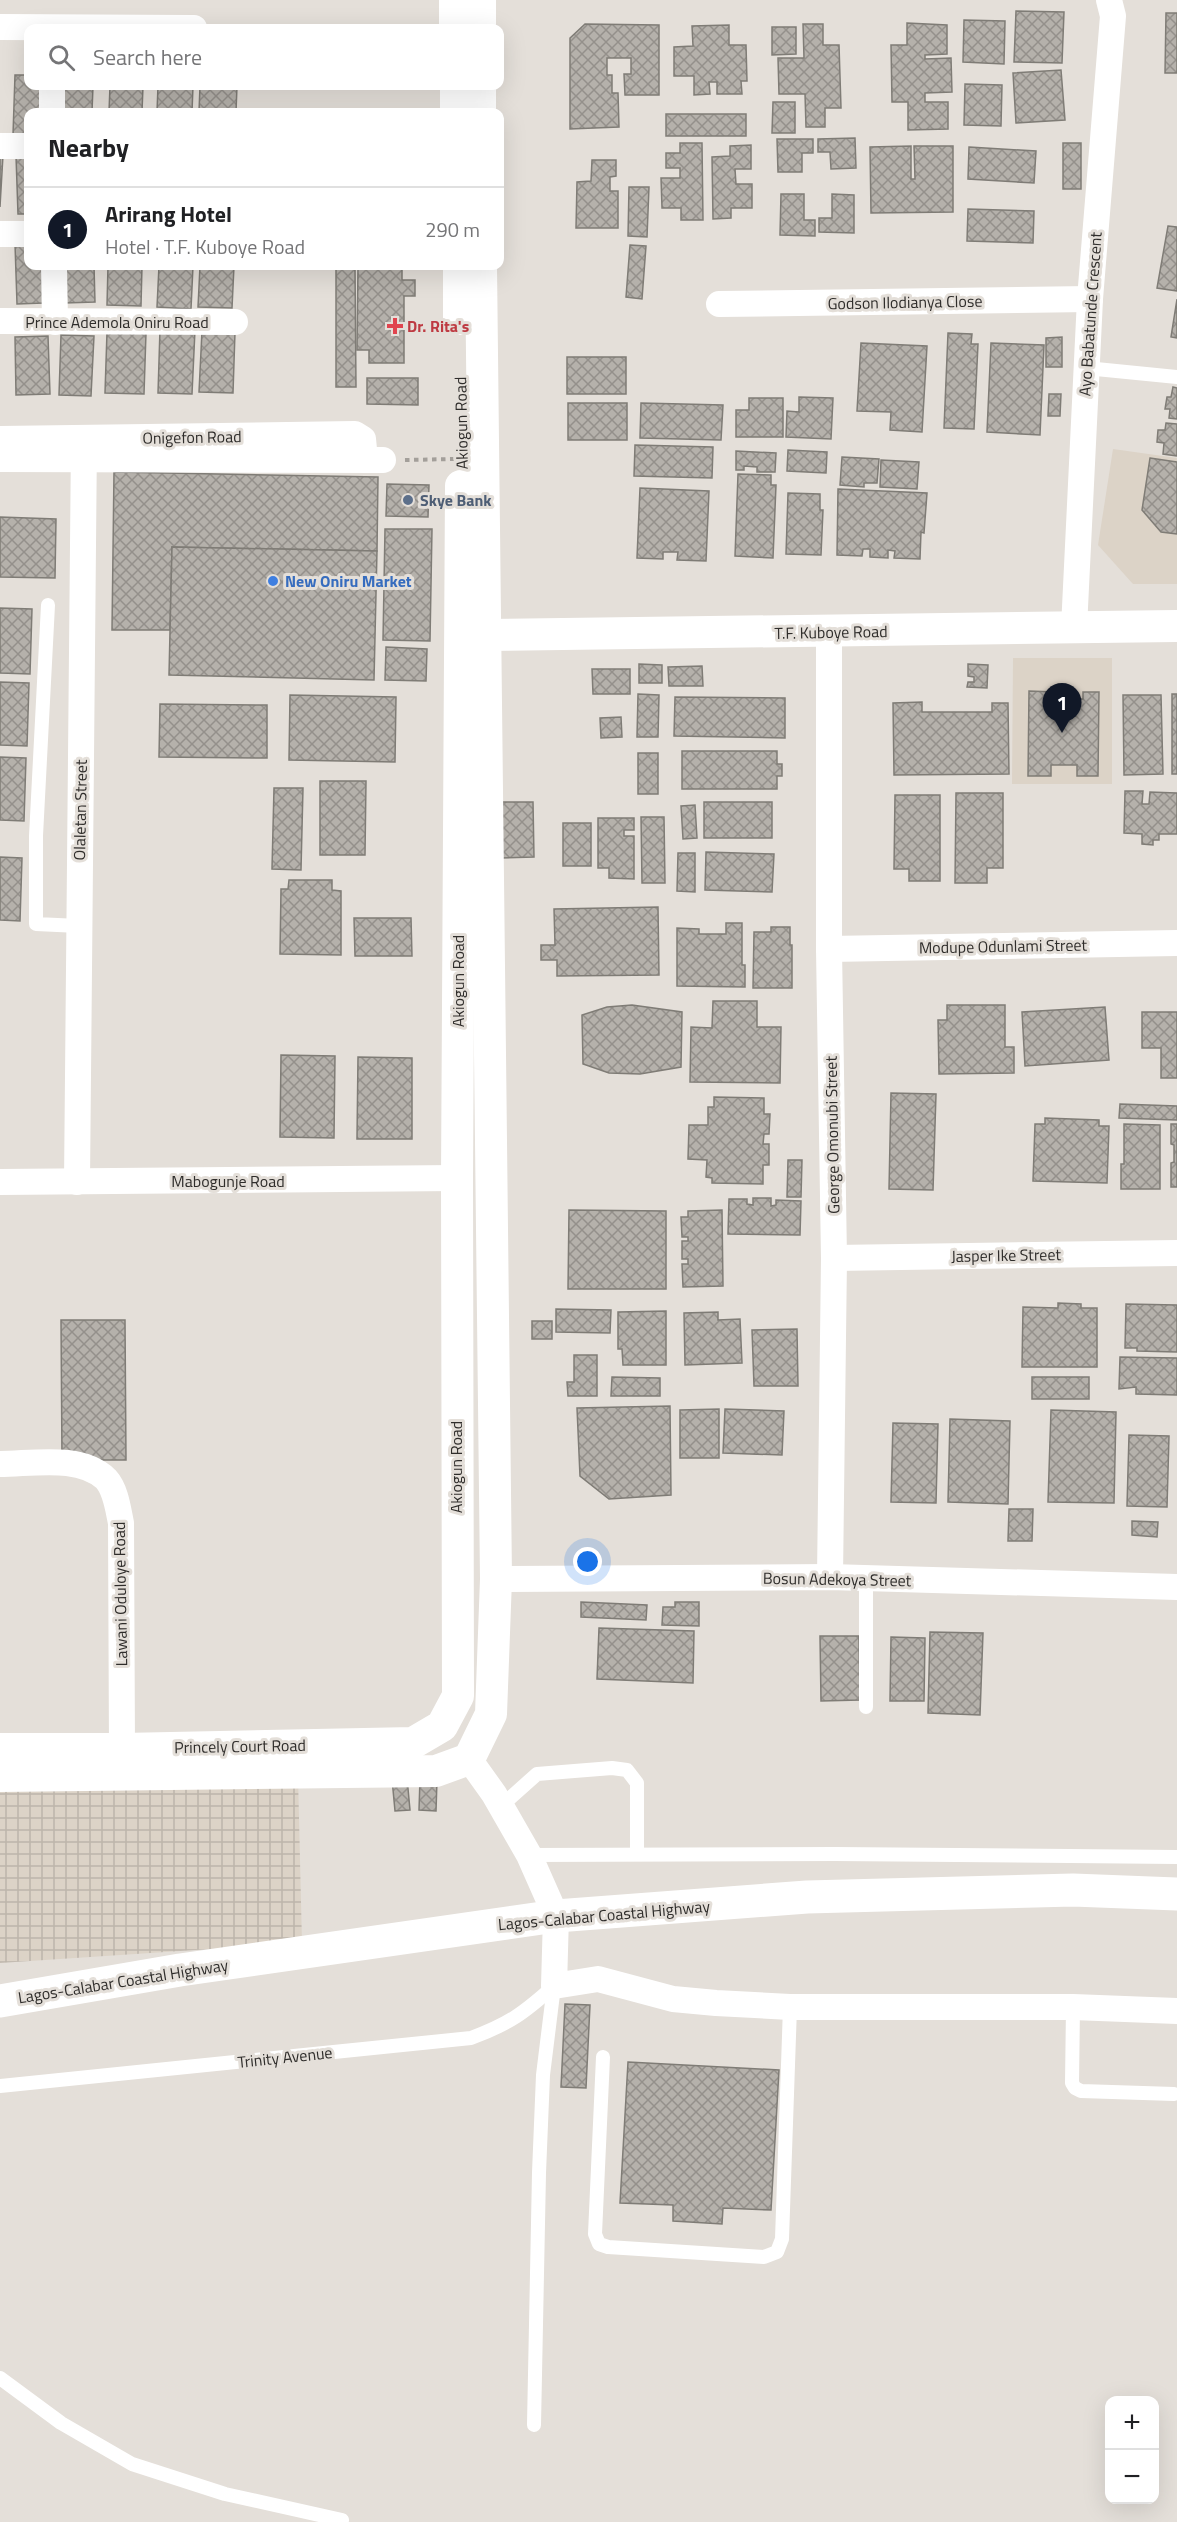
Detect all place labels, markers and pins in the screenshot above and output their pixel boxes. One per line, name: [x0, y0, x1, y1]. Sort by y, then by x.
place label: Dr. Rita's: [407, 314, 469, 338]
marker: Dr. Rita's: [388, 319, 402, 333]
place label: Skye Bank: [420, 488, 492, 512]
marker: Skye Bank: [401, 493, 415, 507]
place label: New Oniru Market: [285, 569, 412, 593]
marker: New Oniru Market: [266, 574, 280, 588]
pin: 1: [1042, 684, 1082, 733]

